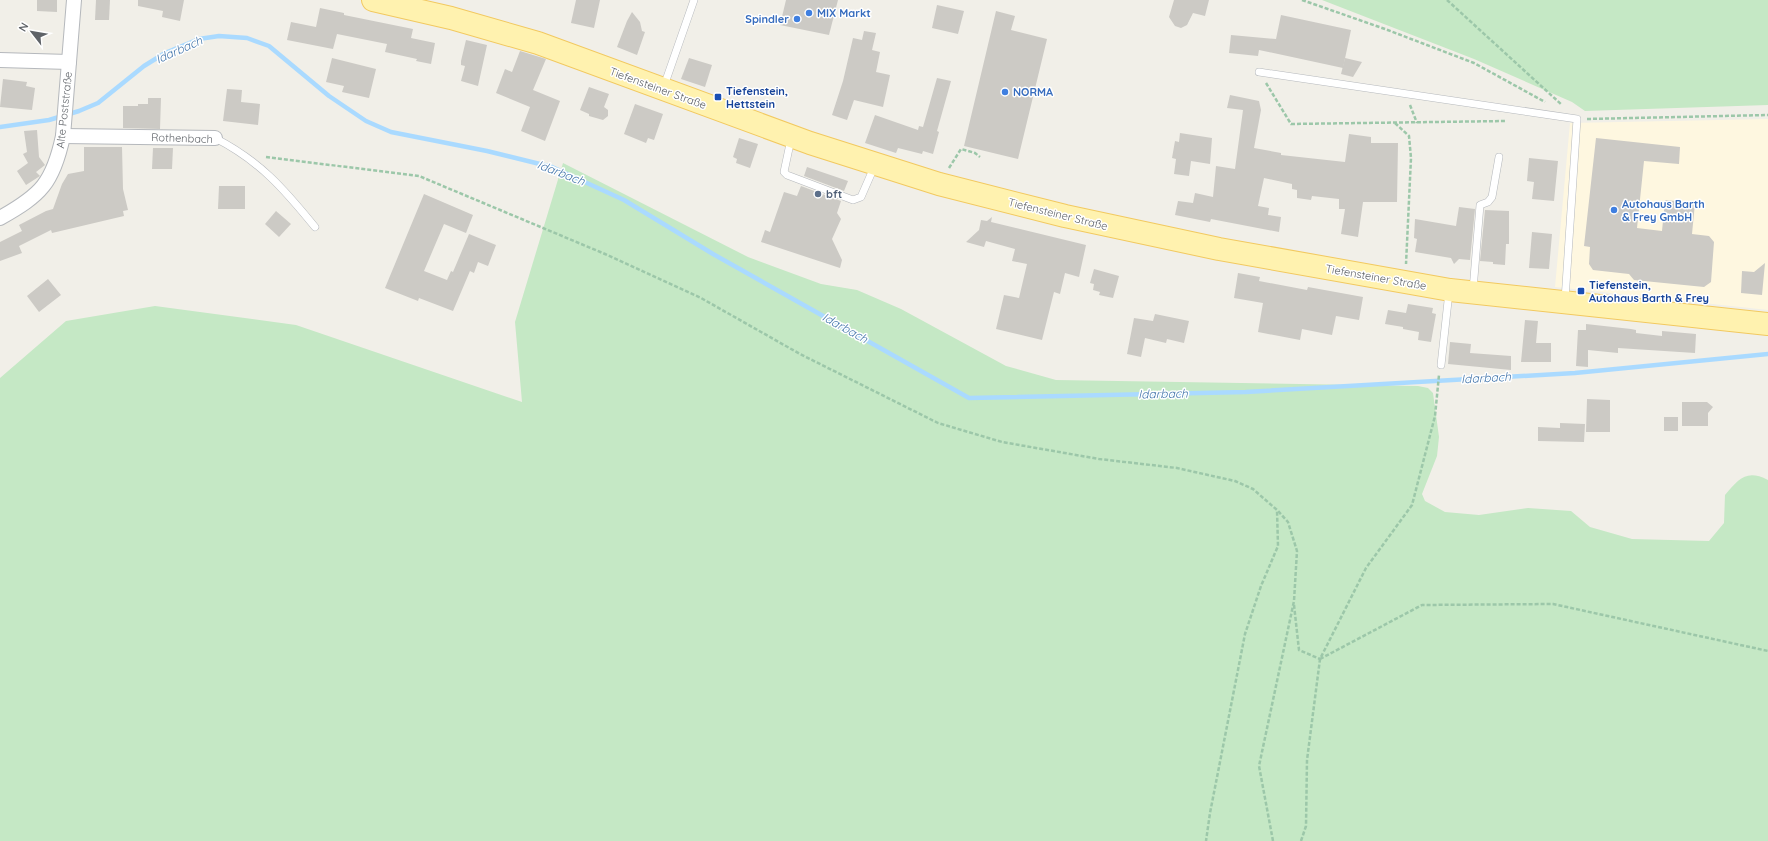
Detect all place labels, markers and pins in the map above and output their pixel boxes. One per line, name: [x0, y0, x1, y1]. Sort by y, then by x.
place label: MIX Markt: [817, 6, 871, 20]
marker: MIX Markt: [804, 8, 814, 18]
place label: Spindler: [745, 12, 789, 26]
marker: Spindler: [792, 14, 802, 24]
place label: Tiefenstein, Hettstein: [726, 84, 788, 111]
place label: NORMA: [1013, 85, 1053, 99]
marker: NORMA: [1000, 87, 1010, 97]
marker: Tiefenstein, Hettstein: [713, 92, 723, 102]
place label: bft: [826, 187, 842, 201]
marker: bft: [813, 189, 823, 199]
place label: Autohaus Barth & Frey GmbH: [1622, 197, 1705, 224]
marker: Autohaus Barth & Frey GmbH: [1609, 205, 1619, 215]
place label: Tiefenstein, Autohaus Barth & Frey: [1589, 278, 1709, 305]
marker: Tiefenstein, Autohaus Barth & Frey: [1576, 286, 1586, 296]

